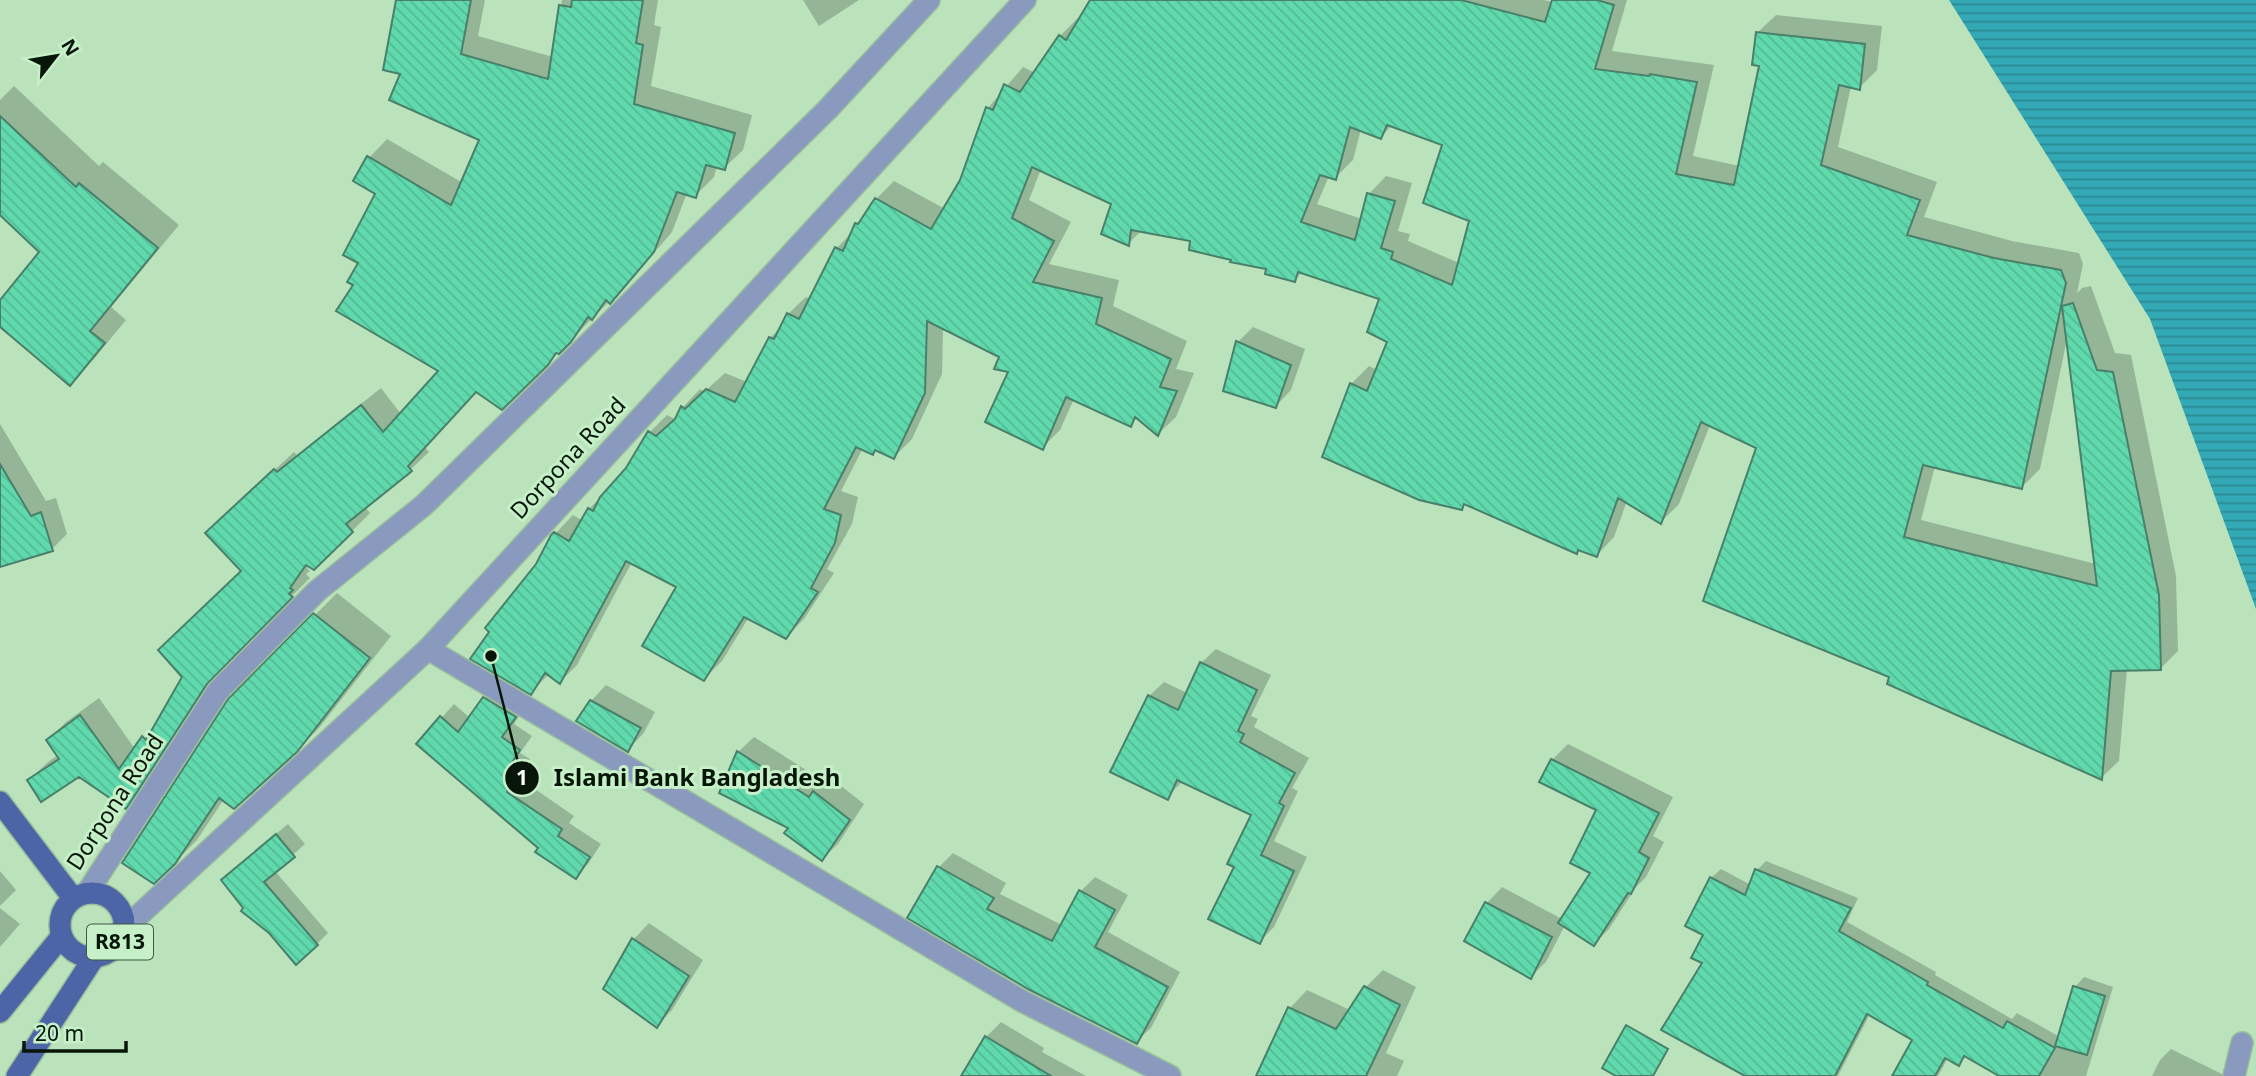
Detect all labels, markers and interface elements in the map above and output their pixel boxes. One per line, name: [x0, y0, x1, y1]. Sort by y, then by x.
north arrow: [21, 21, 91, 91]
text: N: [55, 34, 86, 61]
street label: Dorpona Road: [502, 389, 632, 526]
street label: Dorpona Road: [58, 727, 170, 876]
callout: Islami Bank Bangladesh: [505, 755, 854, 800]
text: Islami Bank Bangladesh: [554, 760, 840, 793]
text: 1: [516, 763, 528, 791]
road number: R813: [87, 925, 153, 960]
scale bar: [24, 1010, 126, 1054]
text: 20 m: [35, 1019, 84, 1047]

